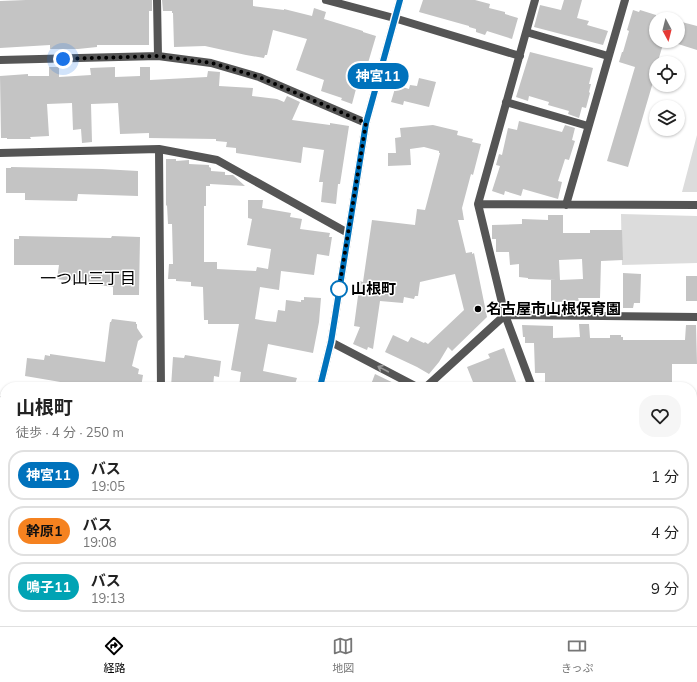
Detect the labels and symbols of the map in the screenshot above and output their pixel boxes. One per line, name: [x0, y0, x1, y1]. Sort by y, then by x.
north arrow: [649, 12, 685, 48]
your location: [53, 49, 73, 69]
line badge: 神宮11: [350, 63, 406, 89]
district label: 一つ山三丁目: [40, 268, 136, 288]
place label: 山根町: [351, 279, 396, 298]
marker: 山根町: [330, 280, 348, 298]
place label: 名古屋市山根保育園: [486, 299, 621, 318]
marker: 名古屋市山根保育園: [473, 304, 483, 314]
one-way arrow: [377, 365, 389, 372]

